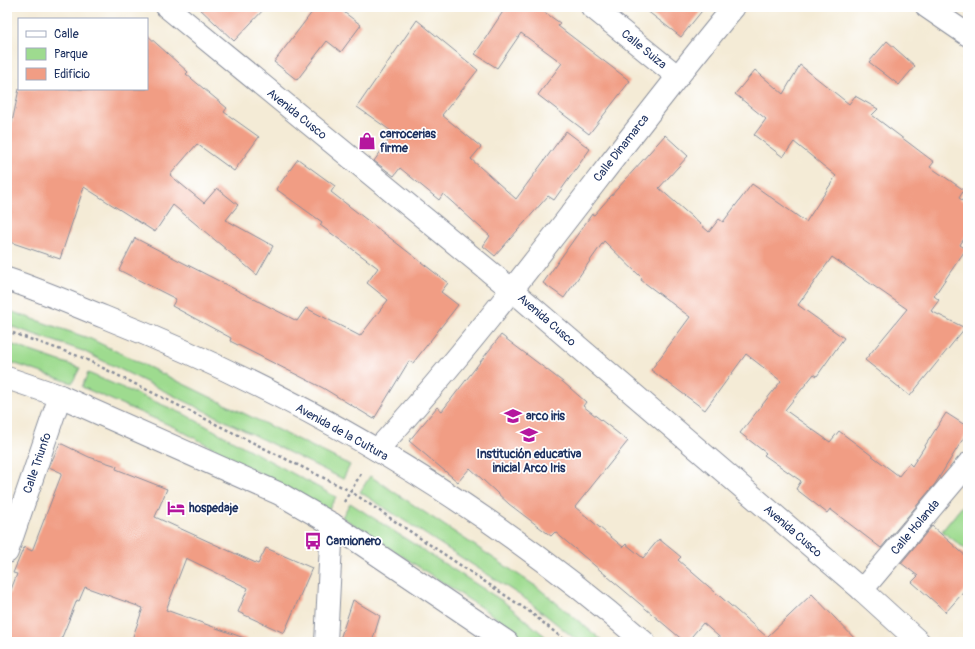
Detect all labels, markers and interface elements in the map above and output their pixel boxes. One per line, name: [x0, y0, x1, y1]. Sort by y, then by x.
legend: [18, 18, 148, 90]
street label: Calle Suiza: [618, 26, 670, 73]
text: Calle: [54, 27, 79, 42]
text: Parque: [54, 47, 88, 62]
text: Edificio: [54, 67, 90, 82]
street label: Avenida Cusco: [264, 86, 330, 143]
street label: Calle Dinamarca: [590, 111, 653, 185]
place label: carrocerias firme: [379, 127, 436, 156]
shop icon: carrocerias firme: [357, 131, 377, 151]
street label: Avenida Cusco: [514, 291, 579, 350]
street label: Avenida de la Cultura: [293, 401, 391, 464]
school or university icon: arco iris: [503, 406, 523, 426]
place label: arco iris: [526, 409, 566, 424]
school or university icon: Institución educativa inicial Arco Iris: [519, 425, 539, 445]
street label: Calle Triunfo: [20, 430, 55, 496]
place label: Institución educativa inicial Arco Iris: [477, 447, 582, 476]
street label: Calle Holanda: [888, 496, 943, 558]
hotel icon: hospedaje: [166, 498, 186, 518]
place label: hospedaje: [189, 501, 239, 516]
street label: Avenida Cusco: [760, 502, 825, 561]
bus stop icon: Camionero: [303, 531, 323, 551]
place label: Camionero: [326, 534, 382, 549]

